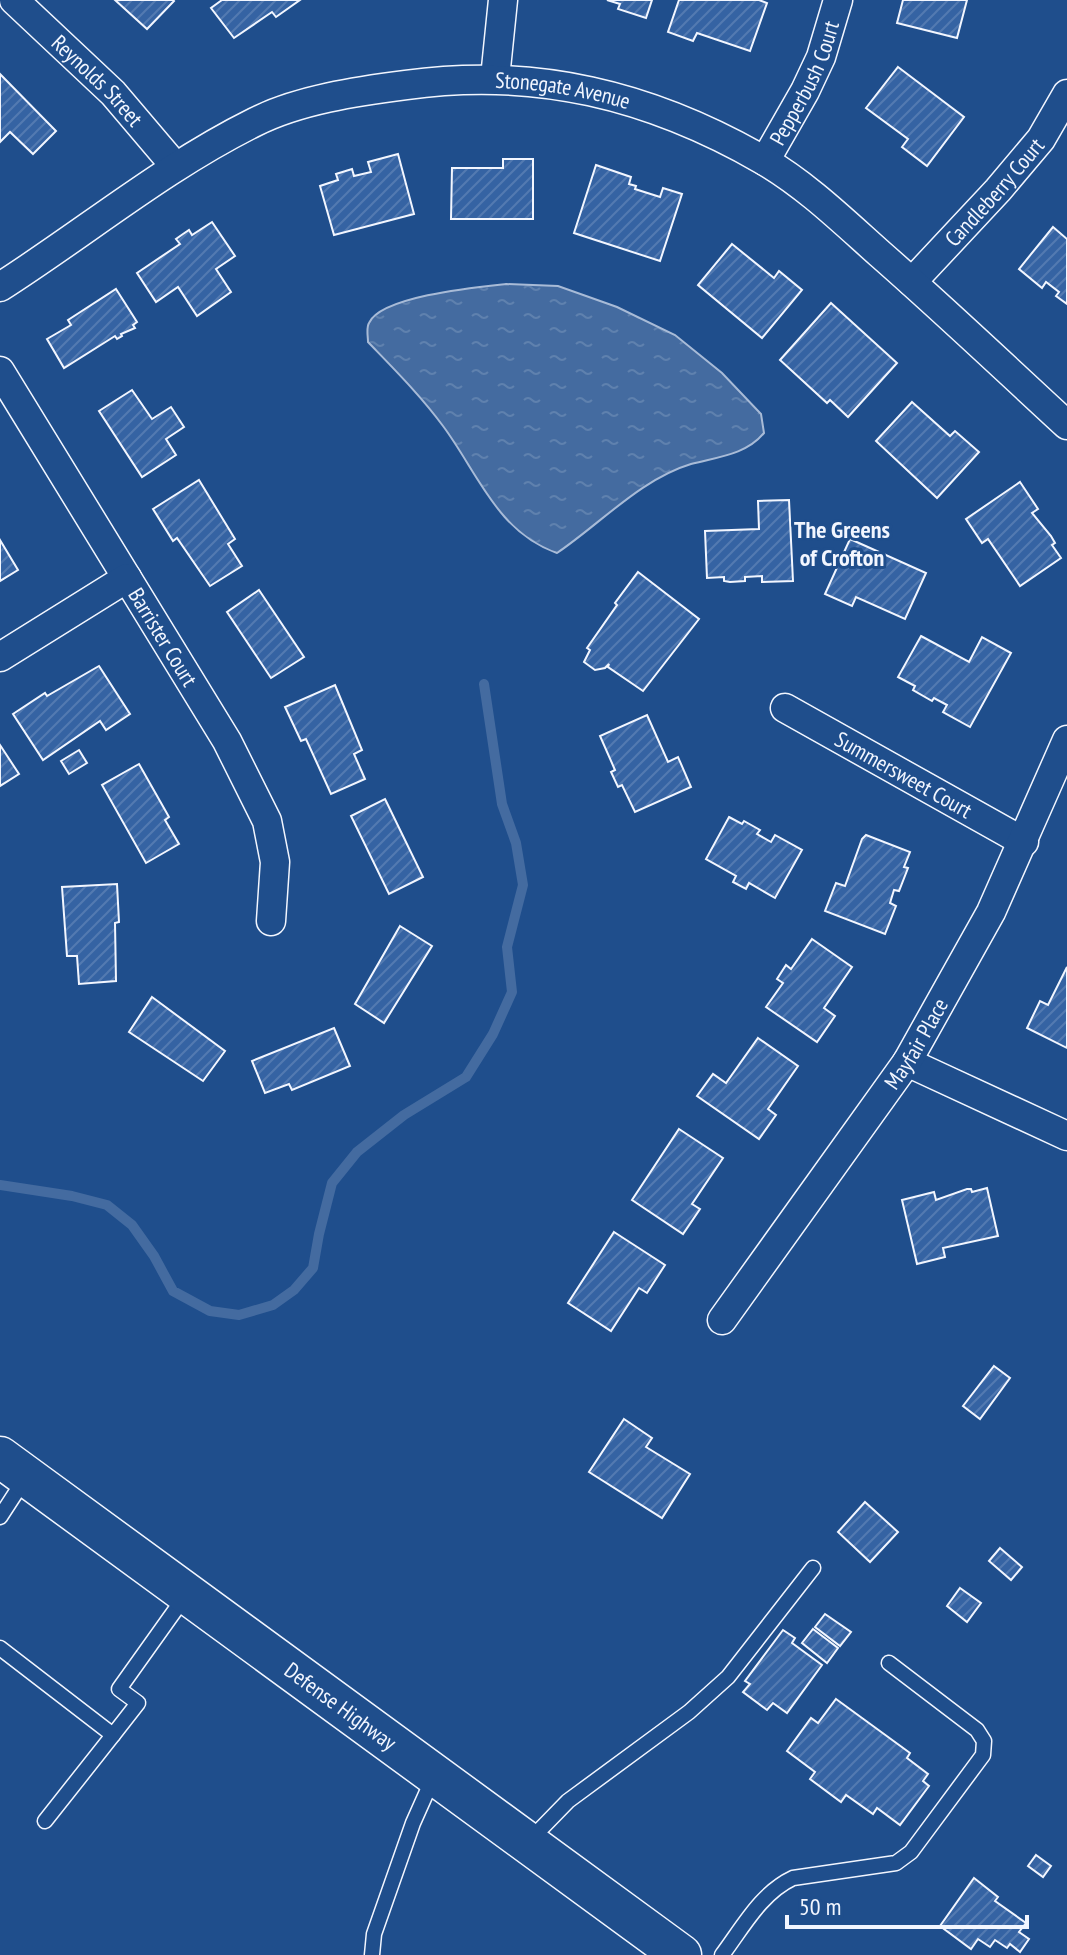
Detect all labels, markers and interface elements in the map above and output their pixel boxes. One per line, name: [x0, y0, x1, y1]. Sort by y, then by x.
street label: Pepperbush Court: [763, 17, 845, 150]
street label: Reynolds Street: [46, 29, 149, 132]
street label: Stonegate Avenue: [495, 66, 634, 115]
street label: Candleberry Court: [939, 132, 1050, 252]
district label: The Greens of Crofton: [794, 514, 890, 573]
street label: Barrister Court: [122, 583, 204, 691]
street label: Summersweet Court: [830, 725, 977, 824]
street label: Mayfair Place: [878, 993, 954, 1095]
street label: Defense Highway: [279, 1656, 403, 1757]
scale bar: [787, 1879, 1027, 1929]
text: 50 m: [799, 1891, 841, 1922]

